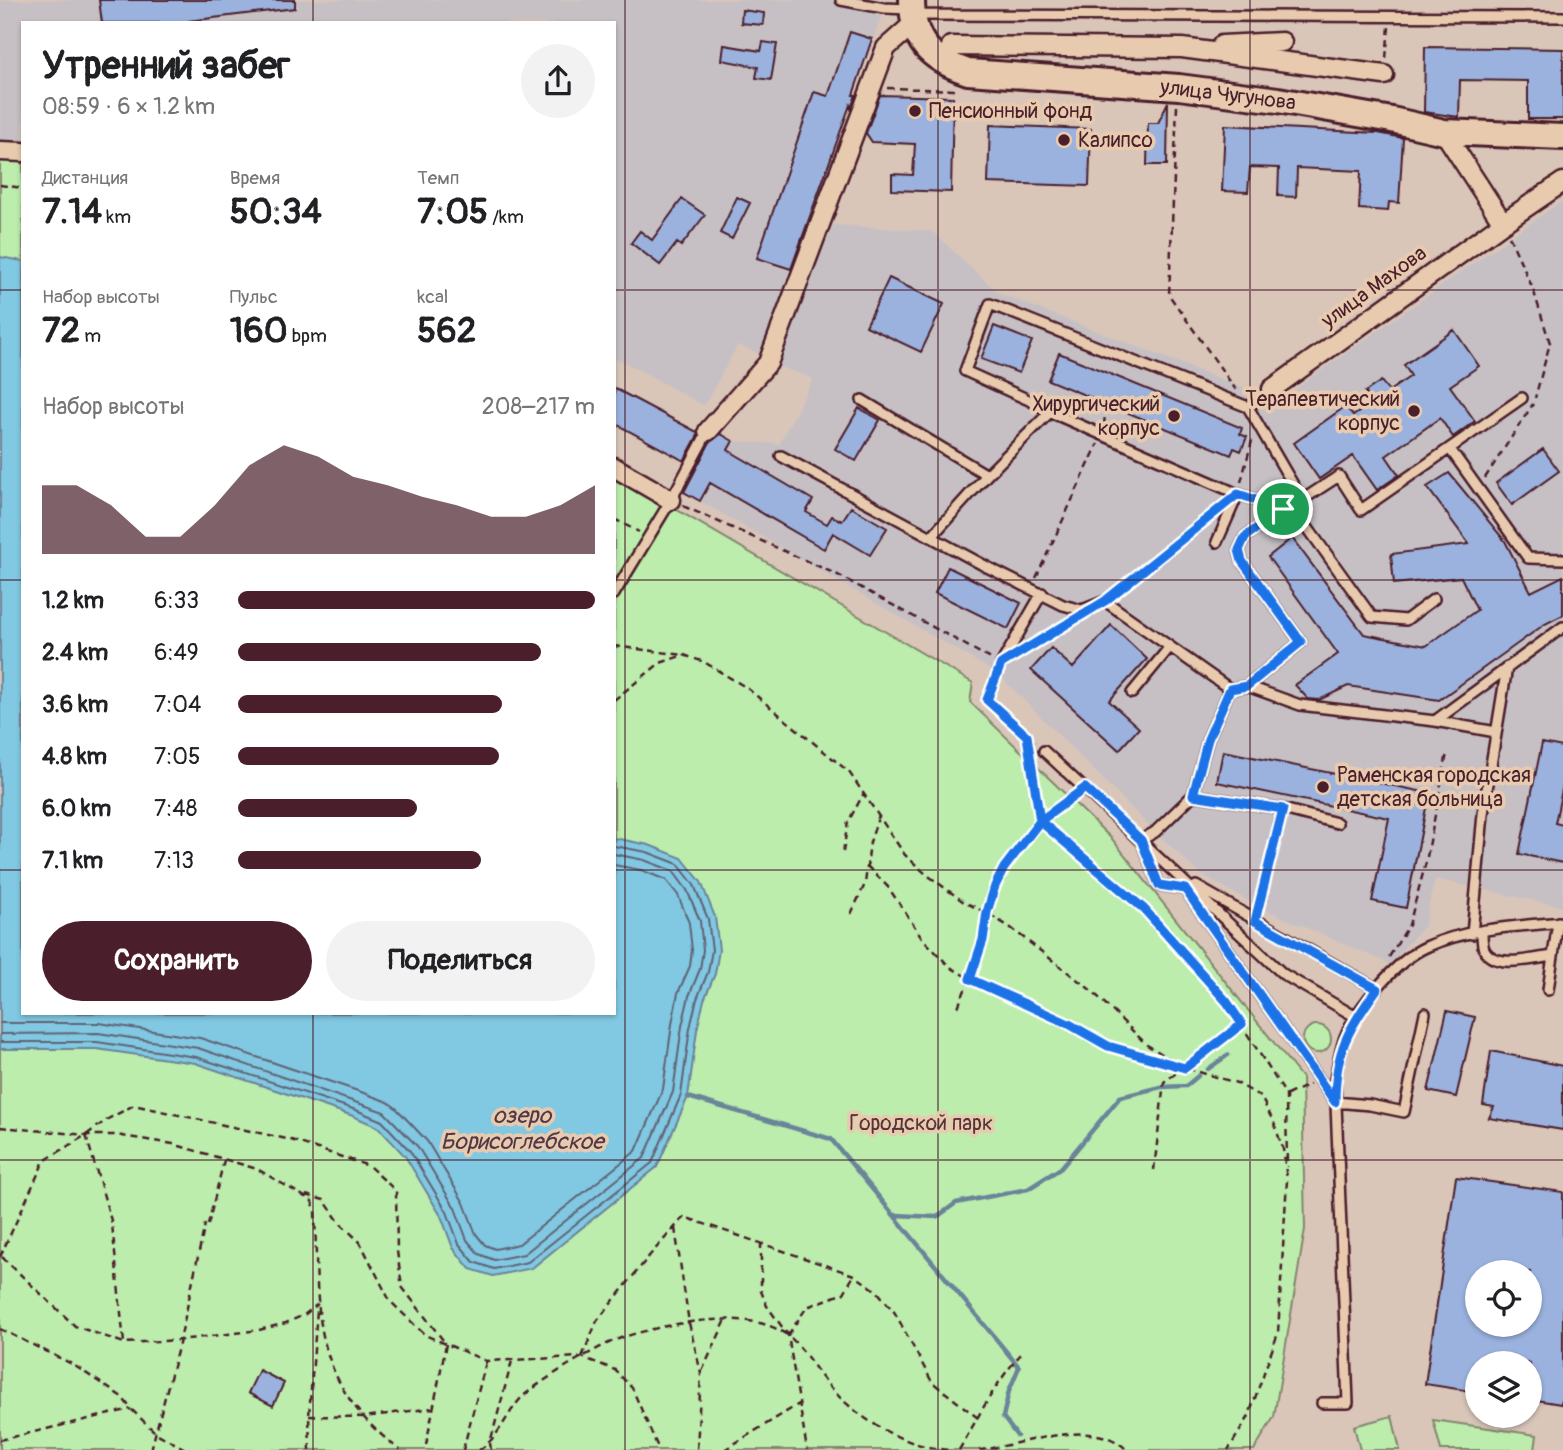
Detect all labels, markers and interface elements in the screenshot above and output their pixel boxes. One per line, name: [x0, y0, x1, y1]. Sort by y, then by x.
text: Утренний забег: [42, 42, 290, 90]
button: share: [521, 44, 595, 118]
street label: улица Чугунова: [1158, 73, 1297, 117]
text: 08:59 · 6 × 1.2 km: [42, 92, 215, 121]
place label: Пенсионный фонд: [929, 98, 1092, 125]
marker: Пенсионный фонд: [907, 103, 923, 119]
place label: Калипсо: [1078, 127, 1153, 154]
marker: Калипсо: [1056, 132, 1072, 148]
text: Дистанция: [42, 166, 128, 190]
text: Время: [230, 166, 280, 190]
text: Темп: [417, 166, 459, 190]
text: 7.14: [42, 190, 102, 234]
text: 50:34: [230, 190, 322, 234]
text: 7:05: [417, 190, 488, 234]
text: km: [102, 205, 131, 229]
text: /km: [488, 205, 524, 229]
street label: улица Махова: [1315, 240, 1432, 335]
text: Набор высоты: [42, 285, 160, 309]
text: Пульс: [230, 285, 278, 309]
text: kcal: [417, 285, 448, 309]
text: 72: [42, 309, 80, 353]
text: 160: [230, 309, 288, 353]
text: 562: [417, 309, 476, 353]
text: m: [80, 324, 101, 348]
text: bpm: [288, 324, 327, 348]
place label: Терапевтический корпус: [1245, 386, 1400, 437]
place label: Хирургический корпус: [1032, 391, 1160, 442]
text: Набор высоты: [42, 392, 184, 421]
text: 208–217 m: [482, 392, 595, 421]
marker: Терапевтический корпус: [1406, 403, 1422, 419]
marker: Хирургический корпус: [1166, 408, 1182, 424]
pin: [1253, 479, 1313, 539]
icon: arrive: [1264, 490, 1302, 528]
text: 1.2 km: [42, 586, 104, 615]
text: 6:33: [154, 586, 199, 615]
text: 2.4 km: [42, 638, 108, 667]
text: 6:49: [154, 638, 199, 667]
text: 3.6 km: [42, 690, 108, 719]
text: 7:04: [154, 690, 201, 719]
text: 4.8 km: [42, 742, 107, 771]
text: 7:05: [154, 742, 200, 771]
place label: Раменская городская детская больница: [1337, 762, 1531, 813]
marker: Раменская городская детская больница: [1315, 779, 1331, 795]
text: 6.0 km: [42, 794, 111, 823]
text: 7:48: [154, 794, 197, 823]
text: 7.1 km: [42, 846, 103, 875]
text: 7:13: [154, 846, 194, 875]
button: Сохранить: [42, 921, 312, 1001]
button: Поделиться: [326, 921, 595, 1001]
water label: озеро Борисоглебское: [440, 1101, 606, 1156]
park label: Городской парк: [849, 1110, 993, 1137]
map controls: [1465, 1260, 1542, 1428]
button: locate: [1465, 1260, 1542, 1337]
button: layers: [1465, 1351, 1542, 1428]

